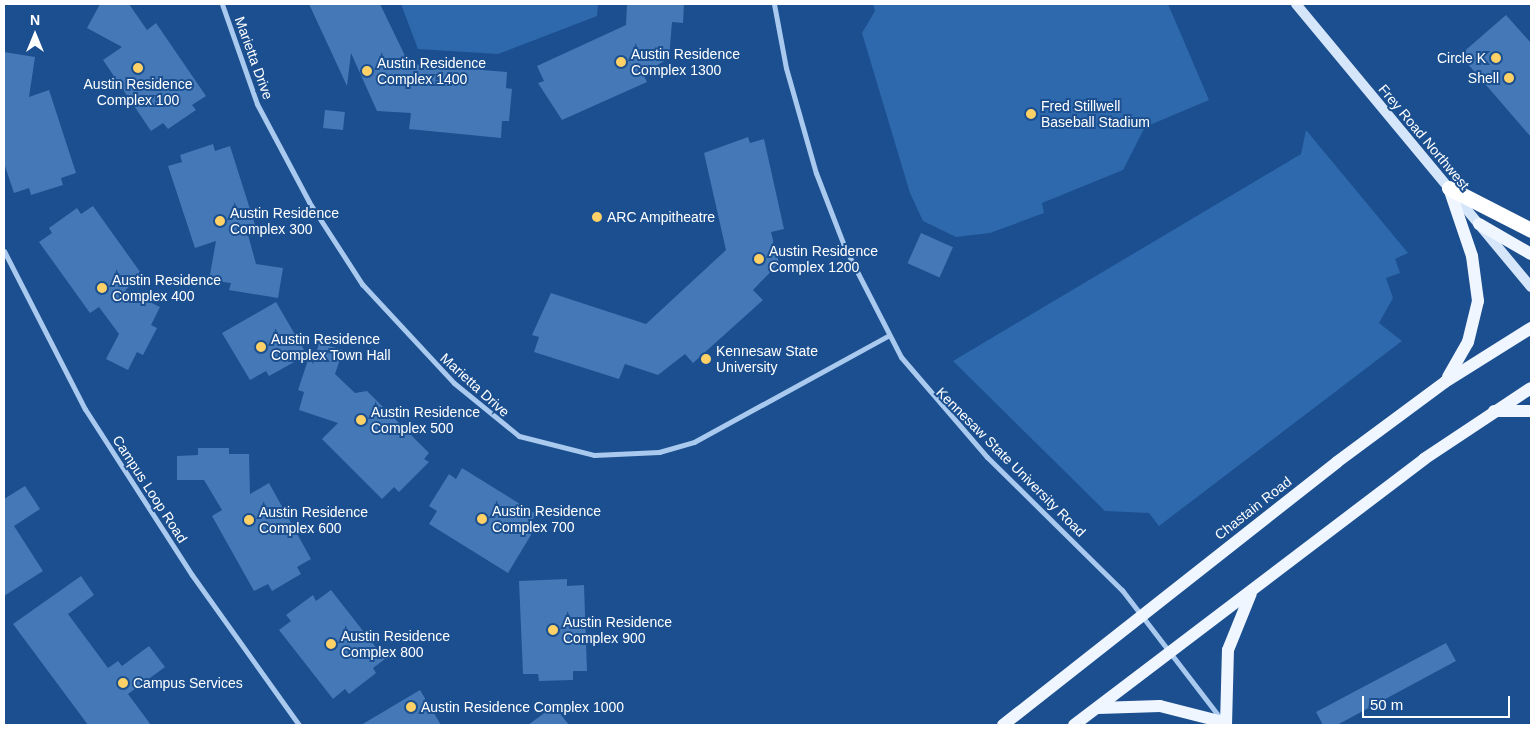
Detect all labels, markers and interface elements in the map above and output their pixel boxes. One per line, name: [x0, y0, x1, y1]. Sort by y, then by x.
north arrow: [10, 10, 60, 60]
text: N: [30, 12, 40, 28]
street label: Marietta Drive: [231, 14, 277, 102]
place label: Austin Residence Complex 1300: [631, 46, 740, 78]
place label: Circle K: [1437, 50, 1486, 66]
marker: Circle K: [1490, 52, 1502, 64]
place label: Austin Residence Complex 1400: [377, 55, 486, 88]
marker: Austin Residence Complex 1300: [615, 56, 627, 68]
marker: Austin Residence Complex 100: [132, 62, 144, 74]
marker: Austin Residence Complex 1400: [361, 65, 373, 77]
place label: Shell: [1468, 70, 1499, 86]
marker: Shell: [1503, 72, 1515, 84]
place label: Austin Residence Complex 100: [84, 76, 192, 108]
street label: Frey Road Northwest: [1375, 81, 1473, 193]
place label: Fred Stillwell Baseball Stadium: [1041, 98, 1150, 130]
marker: Fred Stillwell Baseball Stadium: [1025, 108, 1037, 120]
place label: Austin Residence Complex 300: [230, 205, 339, 238]
place label: ARC Ampitheatre: [607, 209, 716, 225]
marker: ARC Ampitheatre: [591, 211, 603, 223]
marker: Austin Residence Complex 300: [214, 215, 226, 227]
place label: Austin Residence Complex 1200: [769, 243, 878, 276]
marker: Austin Residence Complex 1200: [753, 253, 765, 265]
place label: Austin Residence Complex 400: [112, 272, 221, 304]
marker: Austin Residence Complex 400: [96, 282, 108, 294]
place label: Austin Residence Complex Town Hall: [271, 331, 391, 364]
marker: Austin Residence Complex Town Hall: [255, 341, 267, 353]
place label: Kennesaw State University: [716, 343, 818, 376]
street label: Marietta Drive: [437, 350, 513, 420]
marker: Kennesaw State University: [700, 353, 712, 365]
street label: Kennesaw State University Road: [933, 384, 1089, 540]
place label: Austin Residence Complex 500: [371, 404, 480, 437]
marker: Austin Residence Complex 500: [355, 414, 367, 426]
street label: Campus Loop Road: [109, 432, 191, 546]
street label: Chastain Road: [1211, 473, 1295, 543]
place label: Austin Residence Complex 700: [492, 503, 601, 536]
place label: Austin Residence Complex 600: [259, 504, 368, 536]
marker: Austin Residence Complex 700: [476, 513, 488, 525]
marker: Austin Residence Complex 600: [243, 514, 255, 526]
place label: Austin Residence Complex 900: [563, 614, 672, 646]
marker: Austin Residence Complex 900: [547, 624, 559, 636]
place label: Austin Residence Complex 800: [341, 628, 450, 660]
marker: Austin Residence Complex 800: [325, 638, 337, 650]
place label: Campus Services: [133, 675, 243, 691]
marker: Campus Services: [117, 677, 129, 689]
scale bar: [1365, 686, 1512, 718]
text: 50 m: [1370, 696, 1403, 713]
place label: Austin Residence Complex 1000: [421, 699, 624, 715]
marker: Austin Residence Complex 1000: [405, 701, 417, 713]

